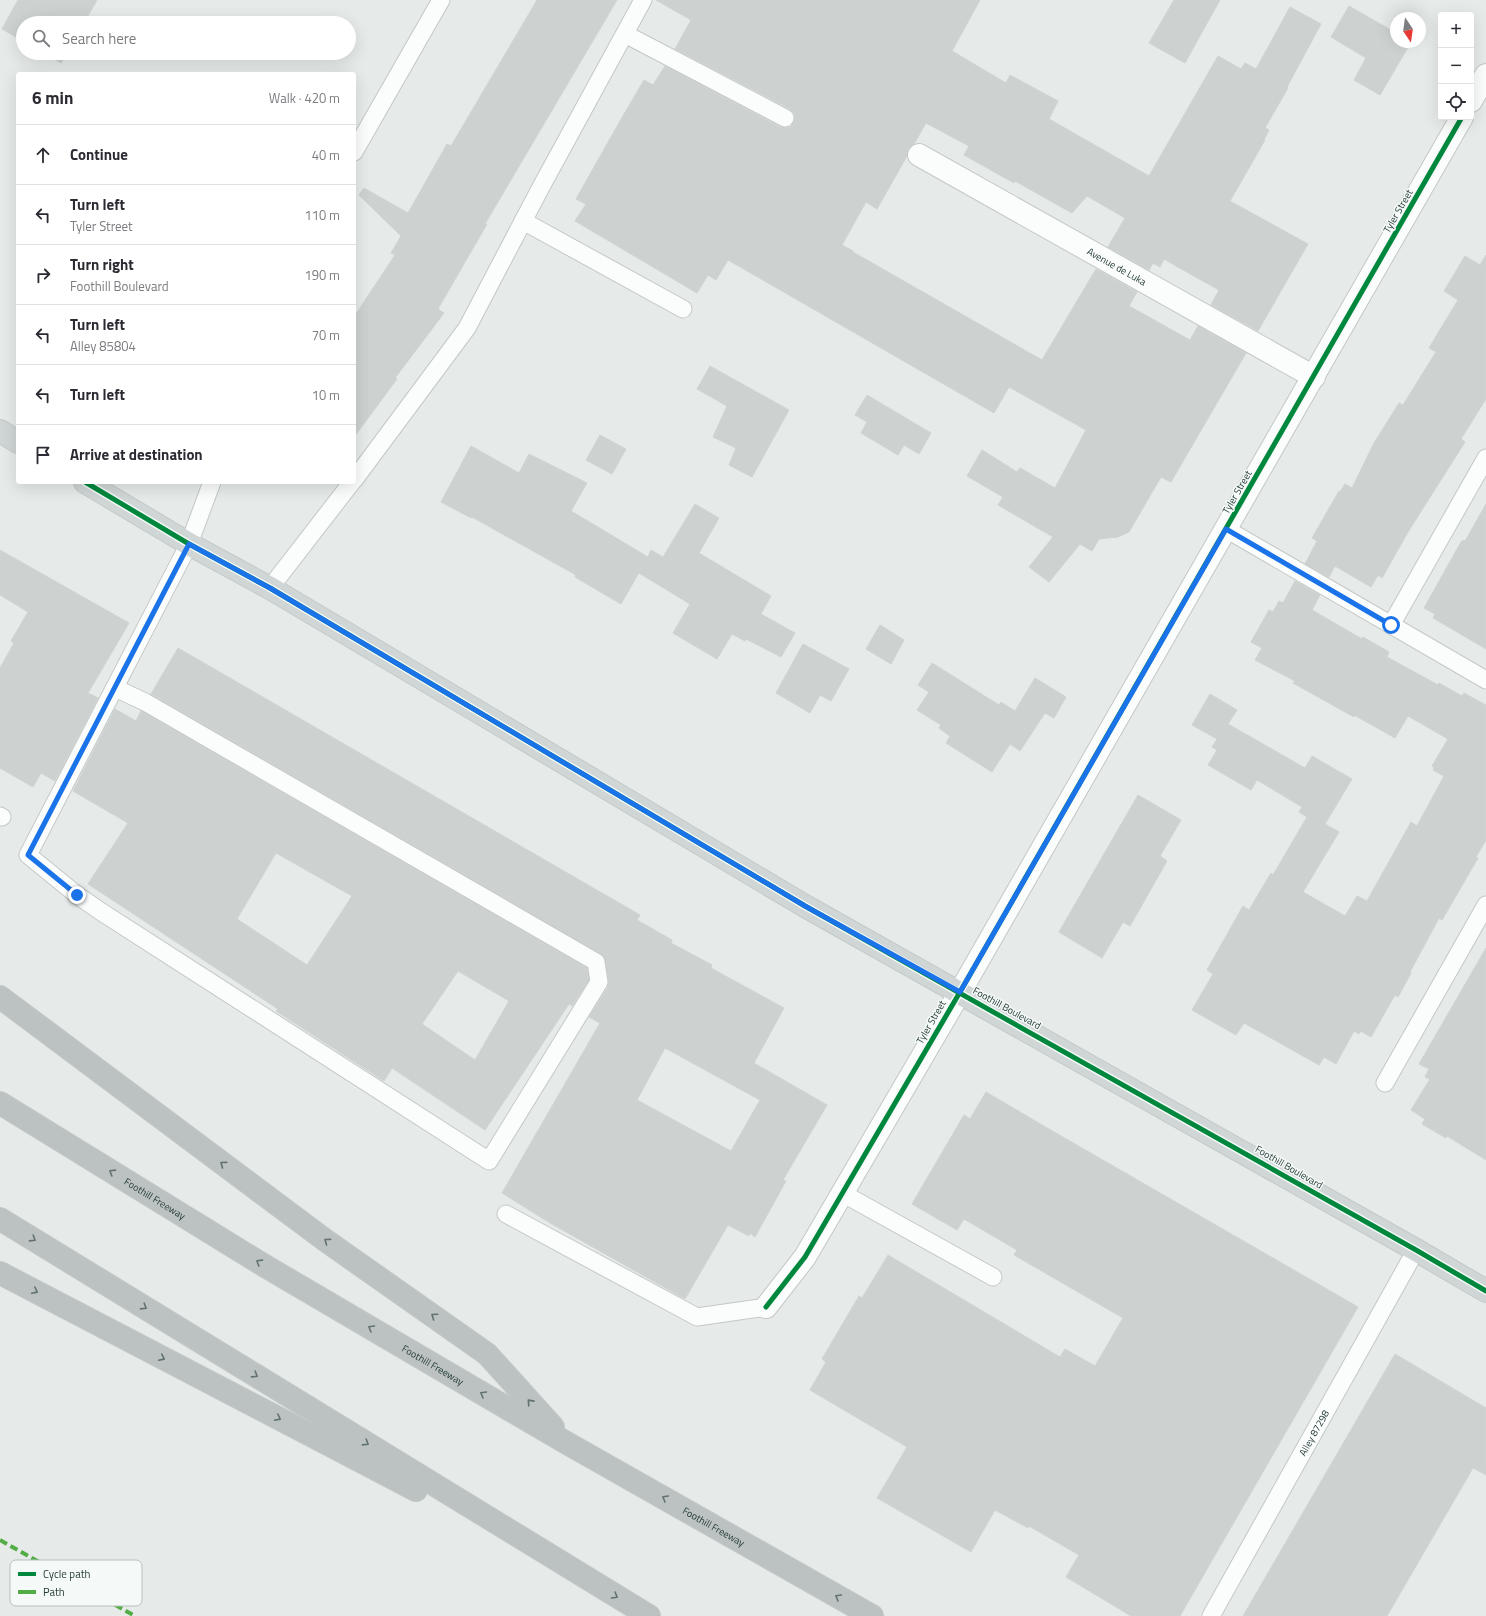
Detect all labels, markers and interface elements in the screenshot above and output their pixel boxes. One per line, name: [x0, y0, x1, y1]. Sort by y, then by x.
north arrow: [1390, 12, 1426, 48]
map controls: [1438, 12, 1474, 120]
button: +: [1438, 12, 1474, 48]
search box: [16, 16, 356, 60]
icon: search: [30, 27, 52, 49]
text: Search here: [62, 27, 136, 50]
button: −: [1438, 48, 1474, 84]
button: locate: [1438, 84, 1474, 120]
text: 6 min: [32, 85, 73, 111]
text: Walk · 420 m: [269, 88, 340, 108]
text: Continue: [70, 143, 128, 166]
icon: ahead: [32, 144, 54, 166]
text: 40 m: [312, 145, 340, 165]
street label: Tyler Street: [1379, 186, 1417, 236]
text: Turn left: [70, 193, 125, 216]
icon: left: [32, 204, 54, 226]
text: 110 m: [304, 205, 340, 225]
text: Tyler Street: [70, 216, 133, 236]
street label: Avenue de Luka: [1084, 244, 1149, 289]
text: Turn right: [70, 253, 134, 276]
icon: right: [32, 264, 54, 286]
text: 190 m: [304, 265, 340, 285]
text: Foothill Boulevard: [70, 276, 169, 296]
text: Turn left: [70, 313, 125, 336]
icon: left: [32, 324, 54, 346]
text: 70 m: [312, 325, 340, 345]
text: Alley 85804: [70, 336, 136, 356]
text: Turn left: [70, 383, 125, 406]
icon: left: [32, 384, 54, 406]
text: 10 m: [312, 385, 340, 405]
text: Arrive at destination: [70, 443, 203, 466]
icon: arrive: [32, 444, 54, 466]
street label: Tyler Street: [1218, 467, 1256, 517]
route start: [1382, 616, 1400, 634]
route end: [68, 886, 86, 904]
street label: Foothill Boulevard: [970, 983, 1044, 1033]
street label: Tyler Street: [912, 997, 950, 1047]
street label: Foothill Boulevard: [1252, 1142, 1326, 1192]
one-way arrow: [220, 1162, 227, 1169]
one-way arrow: [109, 1170, 116, 1177]
street label: Foothill Freeway: [122, 1174, 189, 1223]
one-way arrow: [29, 1235, 36, 1242]
one-way arrow: [325, 1239, 332, 1246]
one-way arrow: [256, 1260, 263, 1267]
one-way arrow: [30, 1287, 38, 1294]
one-way arrow: [140, 1303, 147, 1310]
one-way arrow: [431, 1314, 438, 1321]
one-way arrow: [368, 1325, 375, 1333]
street label: Foothill Freeway: [399, 1341, 467, 1389]
one-way arrow: [158, 1353, 166, 1361]
one-way arrow: [251, 1371, 258, 1378]
one-way arrow: [480, 1391, 487, 1398]
one-way arrow: [527, 1399, 535, 1407]
street label: Alley 87298: [1295, 1407, 1333, 1459]
one-way arrow: [274, 1413, 281, 1421]
one-way arrow: [362, 1439, 369, 1446]
one-way arrow: [661, 1495, 669, 1502]
street label: Foothill Freeway: [680, 1503, 748, 1550]
legend: [10, 1560, 142, 1606]
text: Cycle path: [43, 1566, 91, 1582]
text: Path: [43, 1584, 65, 1600]
one-way arrow: [611, 1591, 618, 1598]
one-way arrow: [835, 1594, 843, 1601]

